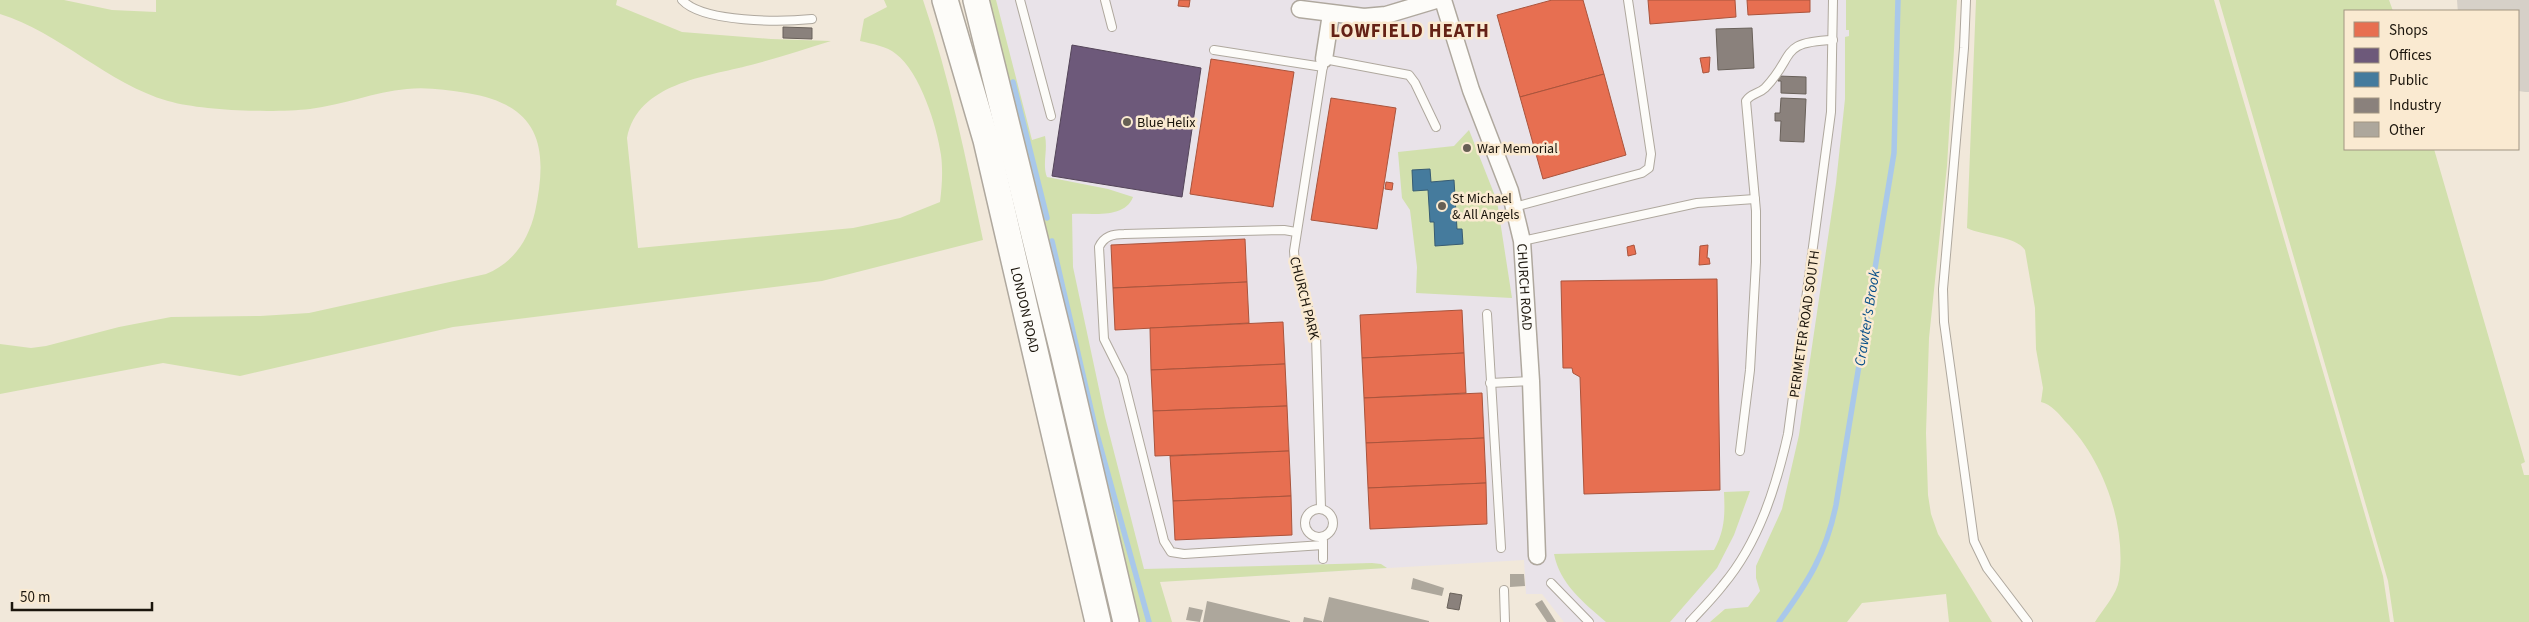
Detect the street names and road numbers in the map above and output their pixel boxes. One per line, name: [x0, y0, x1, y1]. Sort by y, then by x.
street label: CHURCH ROAD: [1511, 243, 1537, 331]
street label: PERIMETER ROAD SOUTH: [1785, 249, 1825, 399]
street label: CHURCH PARK: [1284, 255, 1324, 343]
street label: LONDON ROAD: [1005, 265, 1044, 355]

